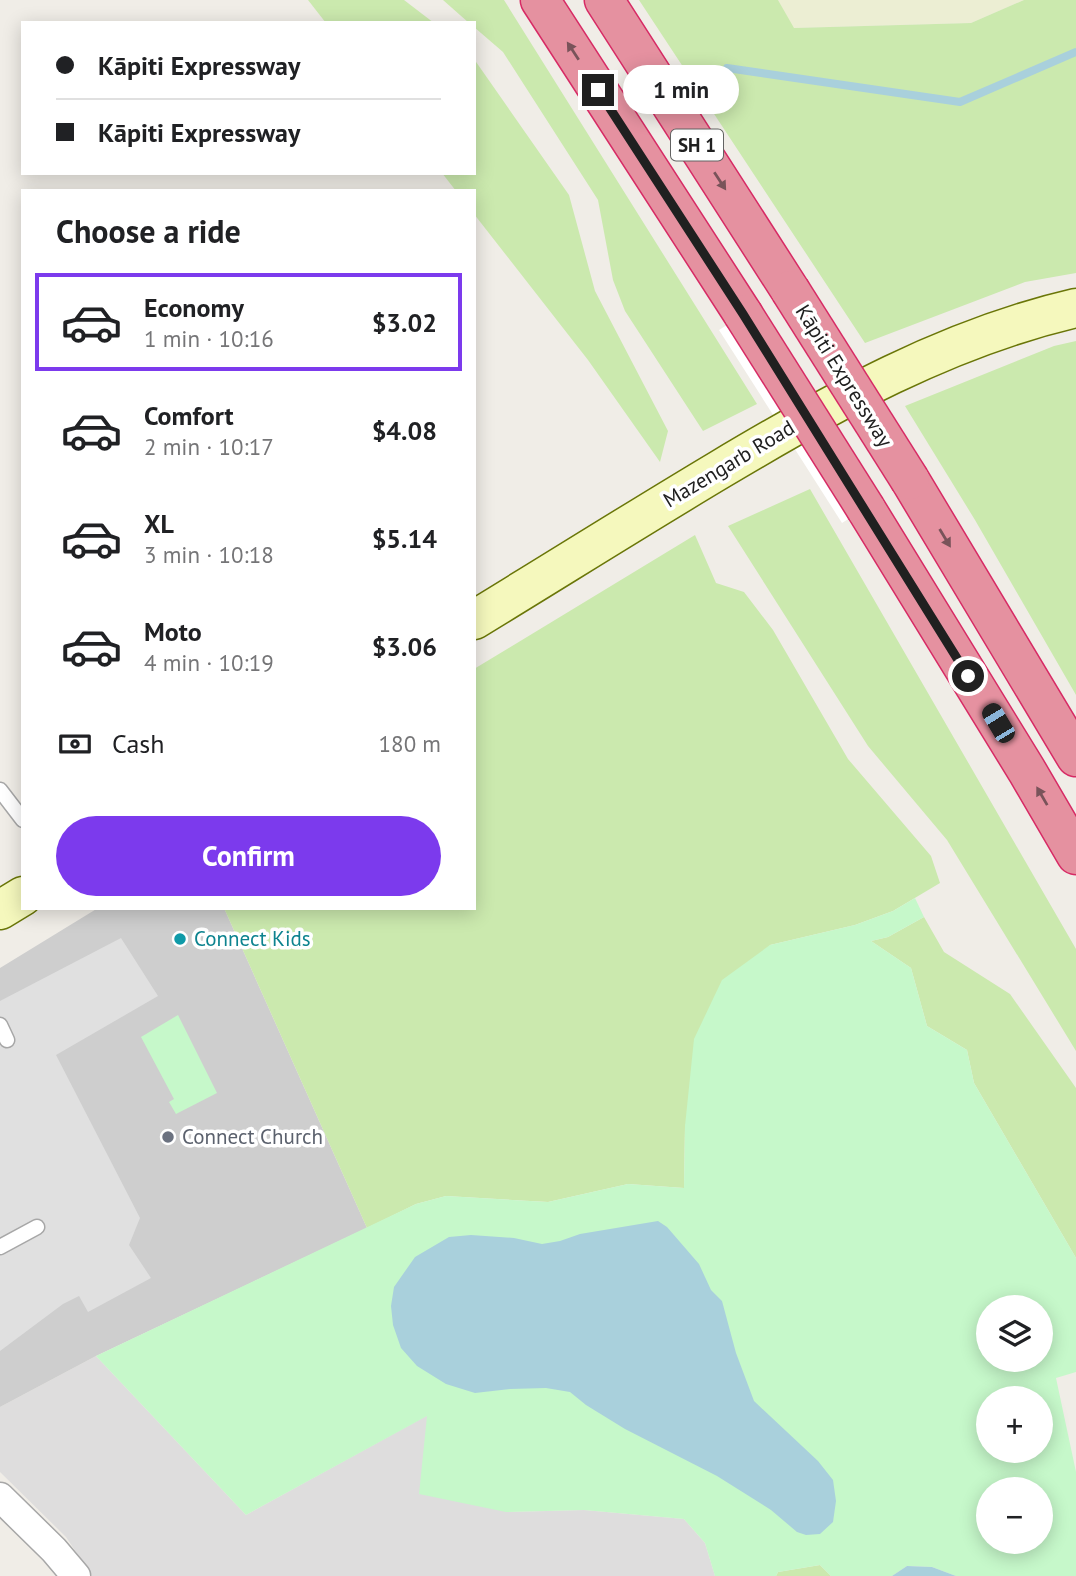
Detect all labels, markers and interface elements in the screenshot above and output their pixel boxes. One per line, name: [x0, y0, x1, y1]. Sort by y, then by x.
one-way arrow: [566, 41, 579, 60]
text: Kāpiti Expressway: [98, 49, 300, 82]
callout: 1 min: [622, 66, 738, 114]
route end: [582, 74, 614, 106]
text: 1 min: [653, 75, 709, 104]
text: Kāpiti Expressway: [98, 116, 300, 149]
road number: SH 1: [671, 130, 723, 160]
one-way arrow: [714, 172, 727, 191]
text: Choose a ride: [56, 210, 241, 252]
icon: car: [60, 291, 123, 354]
text: Economy: [144, 291, 244, 324]
street label: Kāpiti Expressway: [790, 299, 899, 452]
text: $3.02: [372, 306, 437, 339]
text: 1 min · 10:16: [144, 324, 274, 353]
icon: car: [60, 399, 123, 462]
text: Comfort: [144, 399, 234, 432]
text: $4.08: [372, 414, 437, 447]
street label: Mazengarb Road: [658, 414, 799, 513]
text: 2 min · 10:17: [144, 432, 274, 461]
icon: car: [60, 507, 123, 570]
text: XL: [144, 507, 174, 540]
text: $5.14: [372, 522, 437, 555]
one-way arrow: [939, 529, 951, 548]
text: 3 min · 10:18: [144, 540, 274, 569]
icon: car: [60, 615, 123, 678]
text: Moto: [144, 615, 202, 648]
text: $3.06: [372, 630, 437, 663]
text: 4 min · 10:19: [144, 648, 274, 677]
route start: [952, 660, 984, 692]
car: [979, 700, 1018, 746]
icon: cash: [56, 725, 94, 763]
text: Cash: [112, 727, 164, 760]
text: 180 m: [379, 729, 441, 758]
one-way arrow: [1036, 787, 1048, 806]
button: Confirm: [56, 816, 441, 896]
place label: Connect Kids: [194, 925, 311, 952]
marker: Connect Kids: [172, 931, 188, 947]
place label: Connect Church: [182, 1123, 323, 1150]
marker: Connect Church: [160, 1129, 176, 1145]
map controls: [976, 1295, 1053, 1554]
button: layers: [976, 1295, 1053, 1372]
button: +: [976, 1386, 1053, 1463]
button: −: [976, 1477, 1053, 1554]

